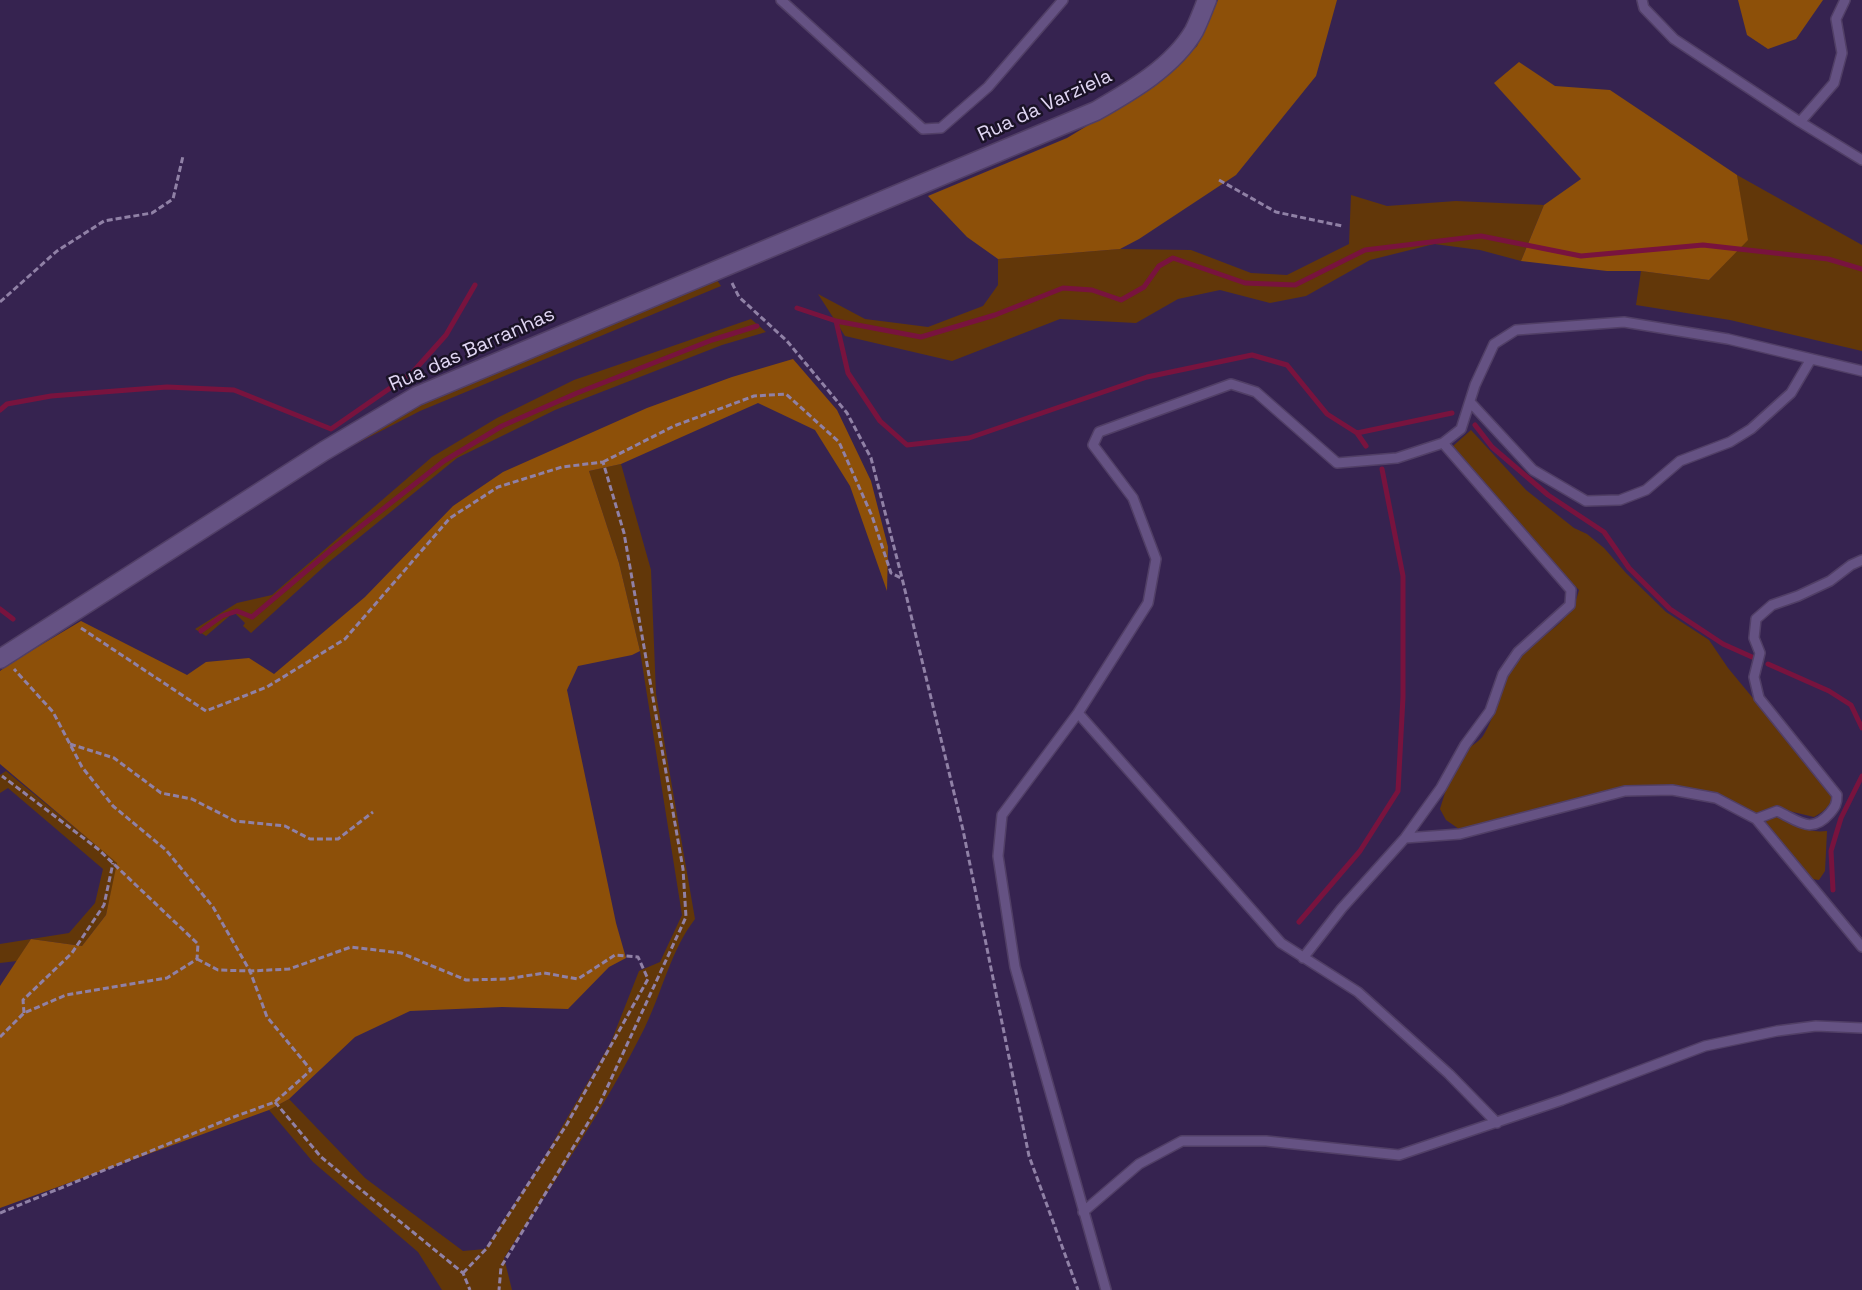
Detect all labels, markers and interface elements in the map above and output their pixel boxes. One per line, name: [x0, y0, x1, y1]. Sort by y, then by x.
street label: Rua da Varziela: [974, 64, 1116, 148]
street label: Rua das Barranhas: [385, 303, 559, 397]

